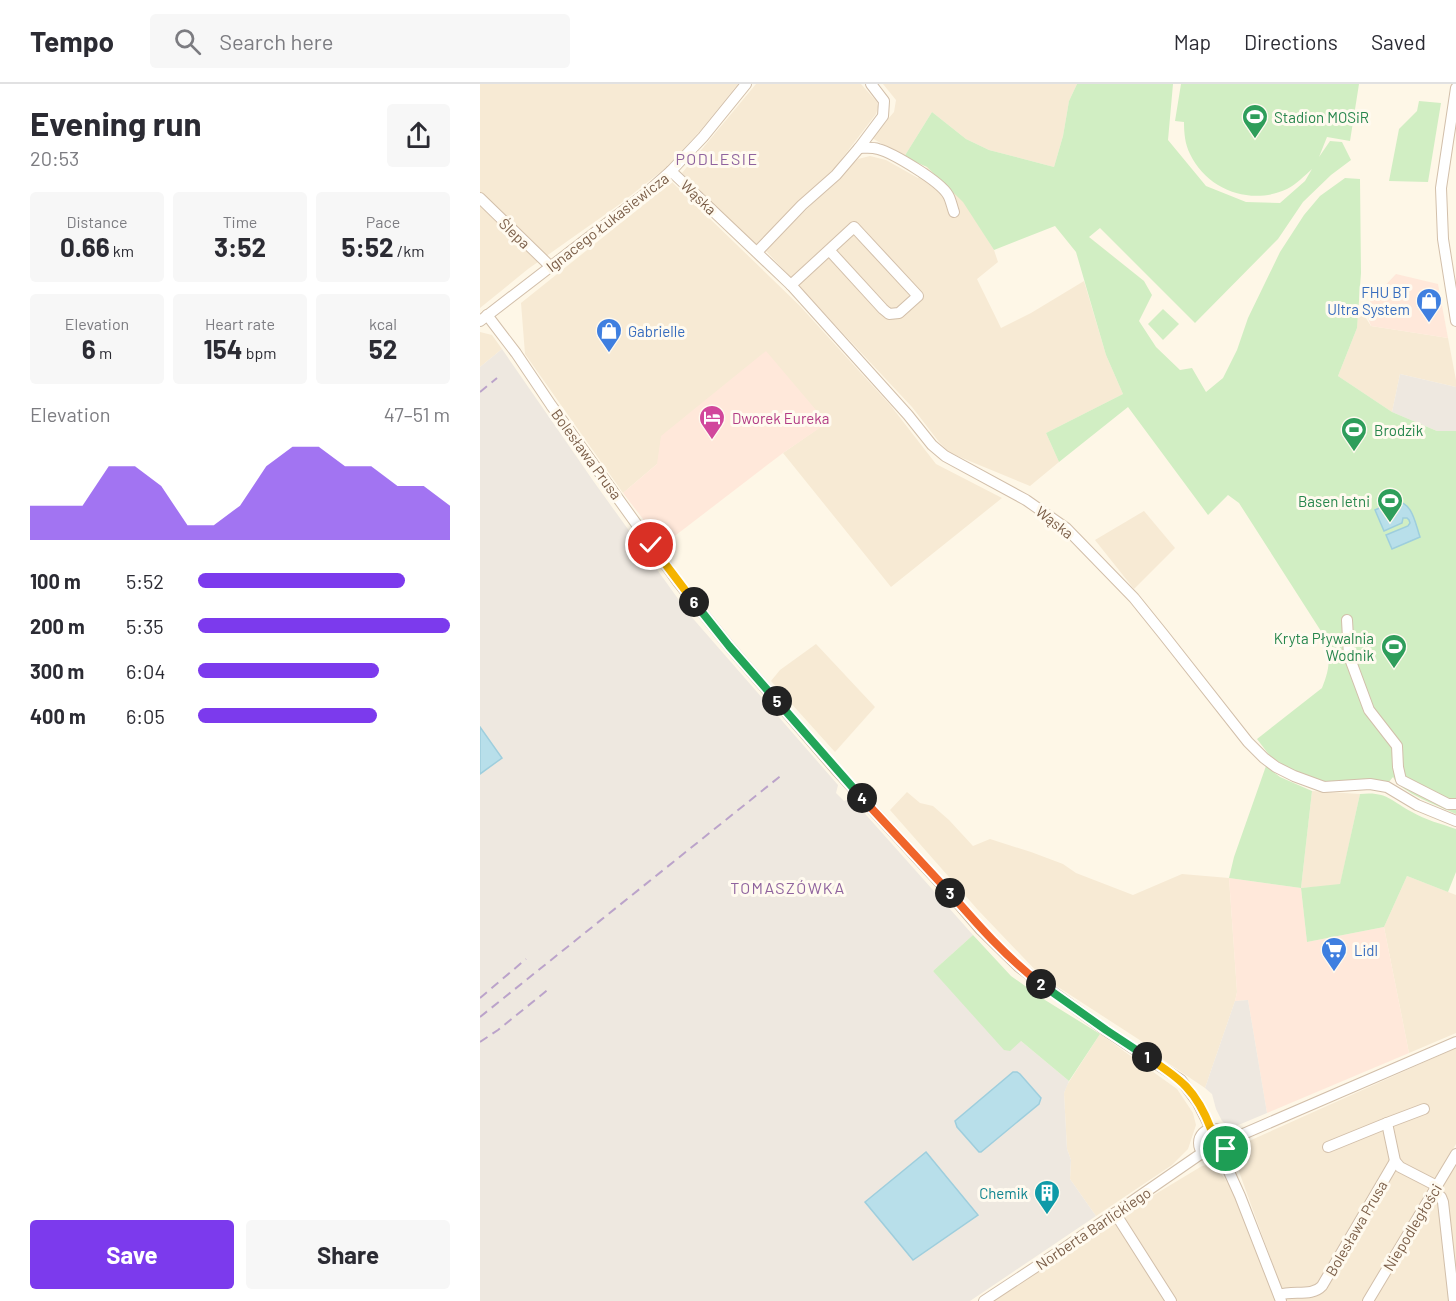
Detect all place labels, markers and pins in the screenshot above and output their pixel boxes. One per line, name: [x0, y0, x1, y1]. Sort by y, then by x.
sports icon: Stadion MOSiR: [1240, 102, 1270, 140]
place label: Stadion MOSiR: [1274, 108, 1369, 126]
place label: FHU BT Ultra System: [1327, 283, 1410, 318]
shop icon: FHU BT Ultra System: [1414, 286, 1444, 324]
shop icon: Gabrielle: [594, 316, 624, 354]
place label: Gabrielle: [628, 322, 685, 340]
hotel icon: Dworek Eureka: [697, 403, 727, 441]
place label: Dworek Eureka: [732, 409, 829, 427]
sports icon: Brodzik: [1339, 415, 1369, 453]
place label: Brodzik: [1374, 421, 1424, 439]
sports icon: Basen letni: [1375, 486, 1405, 524]
place label: Basen letni: [1298, 492, 1370, 510]
pin: [625, 519, 676, 570]
pin: 6: [679, 587, 709, 617]
place label: Kryta Pływalnia Wodnik: [1274, 629, 1374, 664]
sports icon: Kryta Pływalnia Wodnik: [1379, 632, 1409, 670]
pin: 5: [762, 686, 792, 716]
pin: 4: [847, 783, 877, 813]
pin: 3: [935, 878, 965, 908]
supermarket icon: Lidl: [1319, 935, 1349, 973]
place label: Lidl: [1354, 941, 1378, 959]
pin: 2: [1026, 969, 1056, 999]
pin: 1: [1132, 1042, 1162, 1072]
pin: [1200, 1123, 1251, 1174]
building icon: Chemik: [1032, 1178, 1062, 1216]
place label: Chemik: [979, 1184, 1028, 1202]

